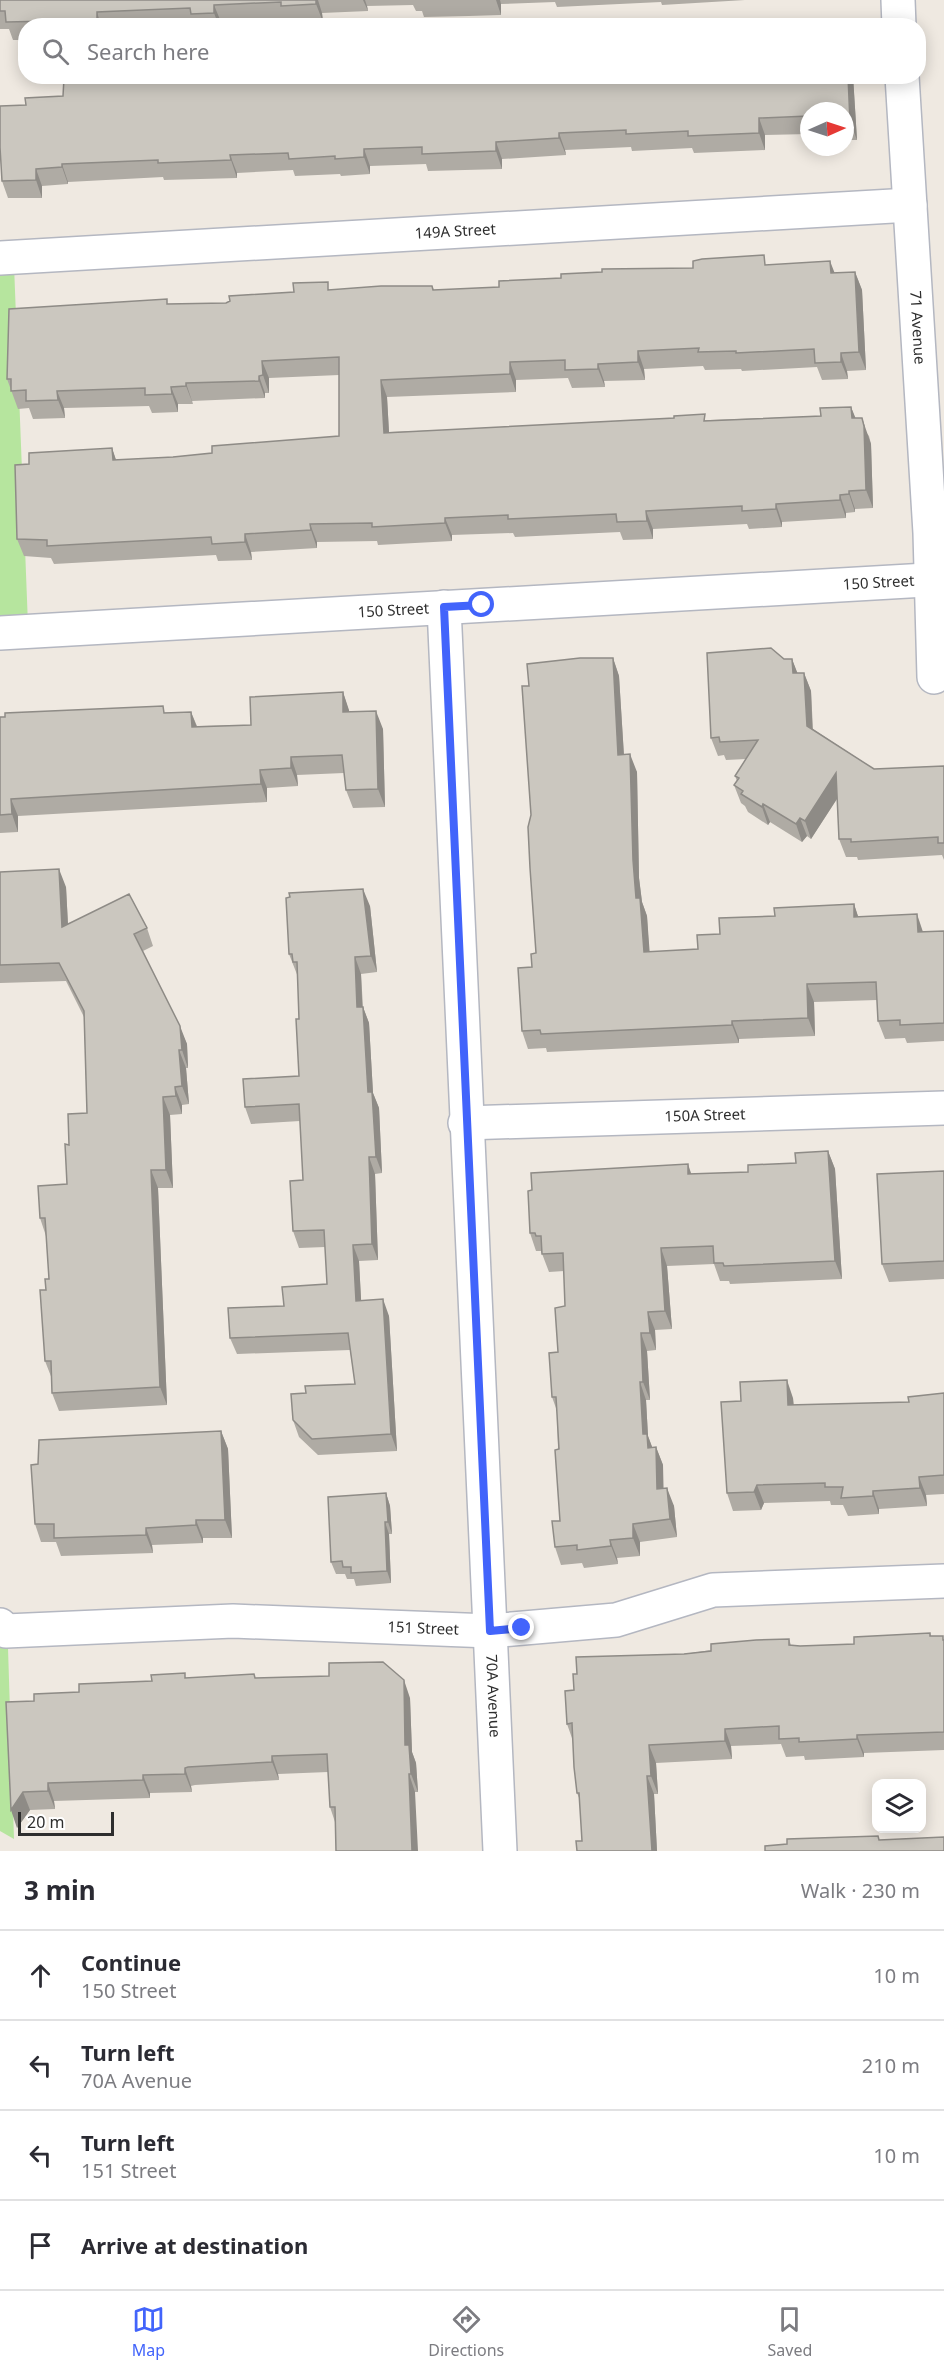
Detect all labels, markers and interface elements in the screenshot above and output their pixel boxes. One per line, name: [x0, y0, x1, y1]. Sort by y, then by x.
search box: [18, 18, 926, 84]
icon: search: [39, 35, 72, 68]
text: Search here: [87, 36, 209, 66]
north arrow: [800, 102, 854, 156]
street label: 149A Street: [414, 218, 497, 243]
street label: 71 Avenue: [906, 290, 931, 365]
street label: 150 Street: [842, 570, 915, 594]
route start: [468, 591, 494, 617]
street label: 150 Street: [357, 597, 430, 622]
street label: 150A Street: [664, 1103, 746, 1126]
route end: [508, 1614, 534, 1640]
street label: 151 Street: [387, 1616, 460, 1639]
street label: 70A Avenue: [482, 1654, 506, 1738]
map controls: [872, 1779, 926, 1833]
button: layers: [872, 1779, 926, 1833]
scale bar: [18, 1809, 114, 1836]
text: 20 m: [27, 1811, 64, 1833]
text: 3 min: [24, 1872, 96, 1908]
text: Walk · 230 m: [801, 1877, 920, 1904]
text: Continue: [81, 1947, 181, 1977]
icon: ahead: [24, 1959, 57, 1992]
text: 10 m: [873, 1962, 920, 1989]
text: 150 Street: [81, 1977, 176, 2004]
text: Turn left: [81, 2037, 175, 2067]
icon: left: [24, 2049, 57, 2082]
text: 210 m: [862, 2052, 920, 2079]
text: 70A Avenue: [81, 2067, 192, 2094]
text: Turn left: [81, 2127, 175, 2157]
icon: left: [24, 2139, 57, 2172]
text: 10 m: [873, 2142, 920, 2169]
text: 151 Street: [81, 2157, 176, 2184]
icon: arrive: [24, 2229, 57, 2262]
text: Arrive at destination: [81, 2230, 308, 2260]
tab: Map: [132, 2303, 165, 2361]
tab: Directions: [428, 2303, 504, 2361]
tab: Saved: [768, 2303, 812, 2361]

